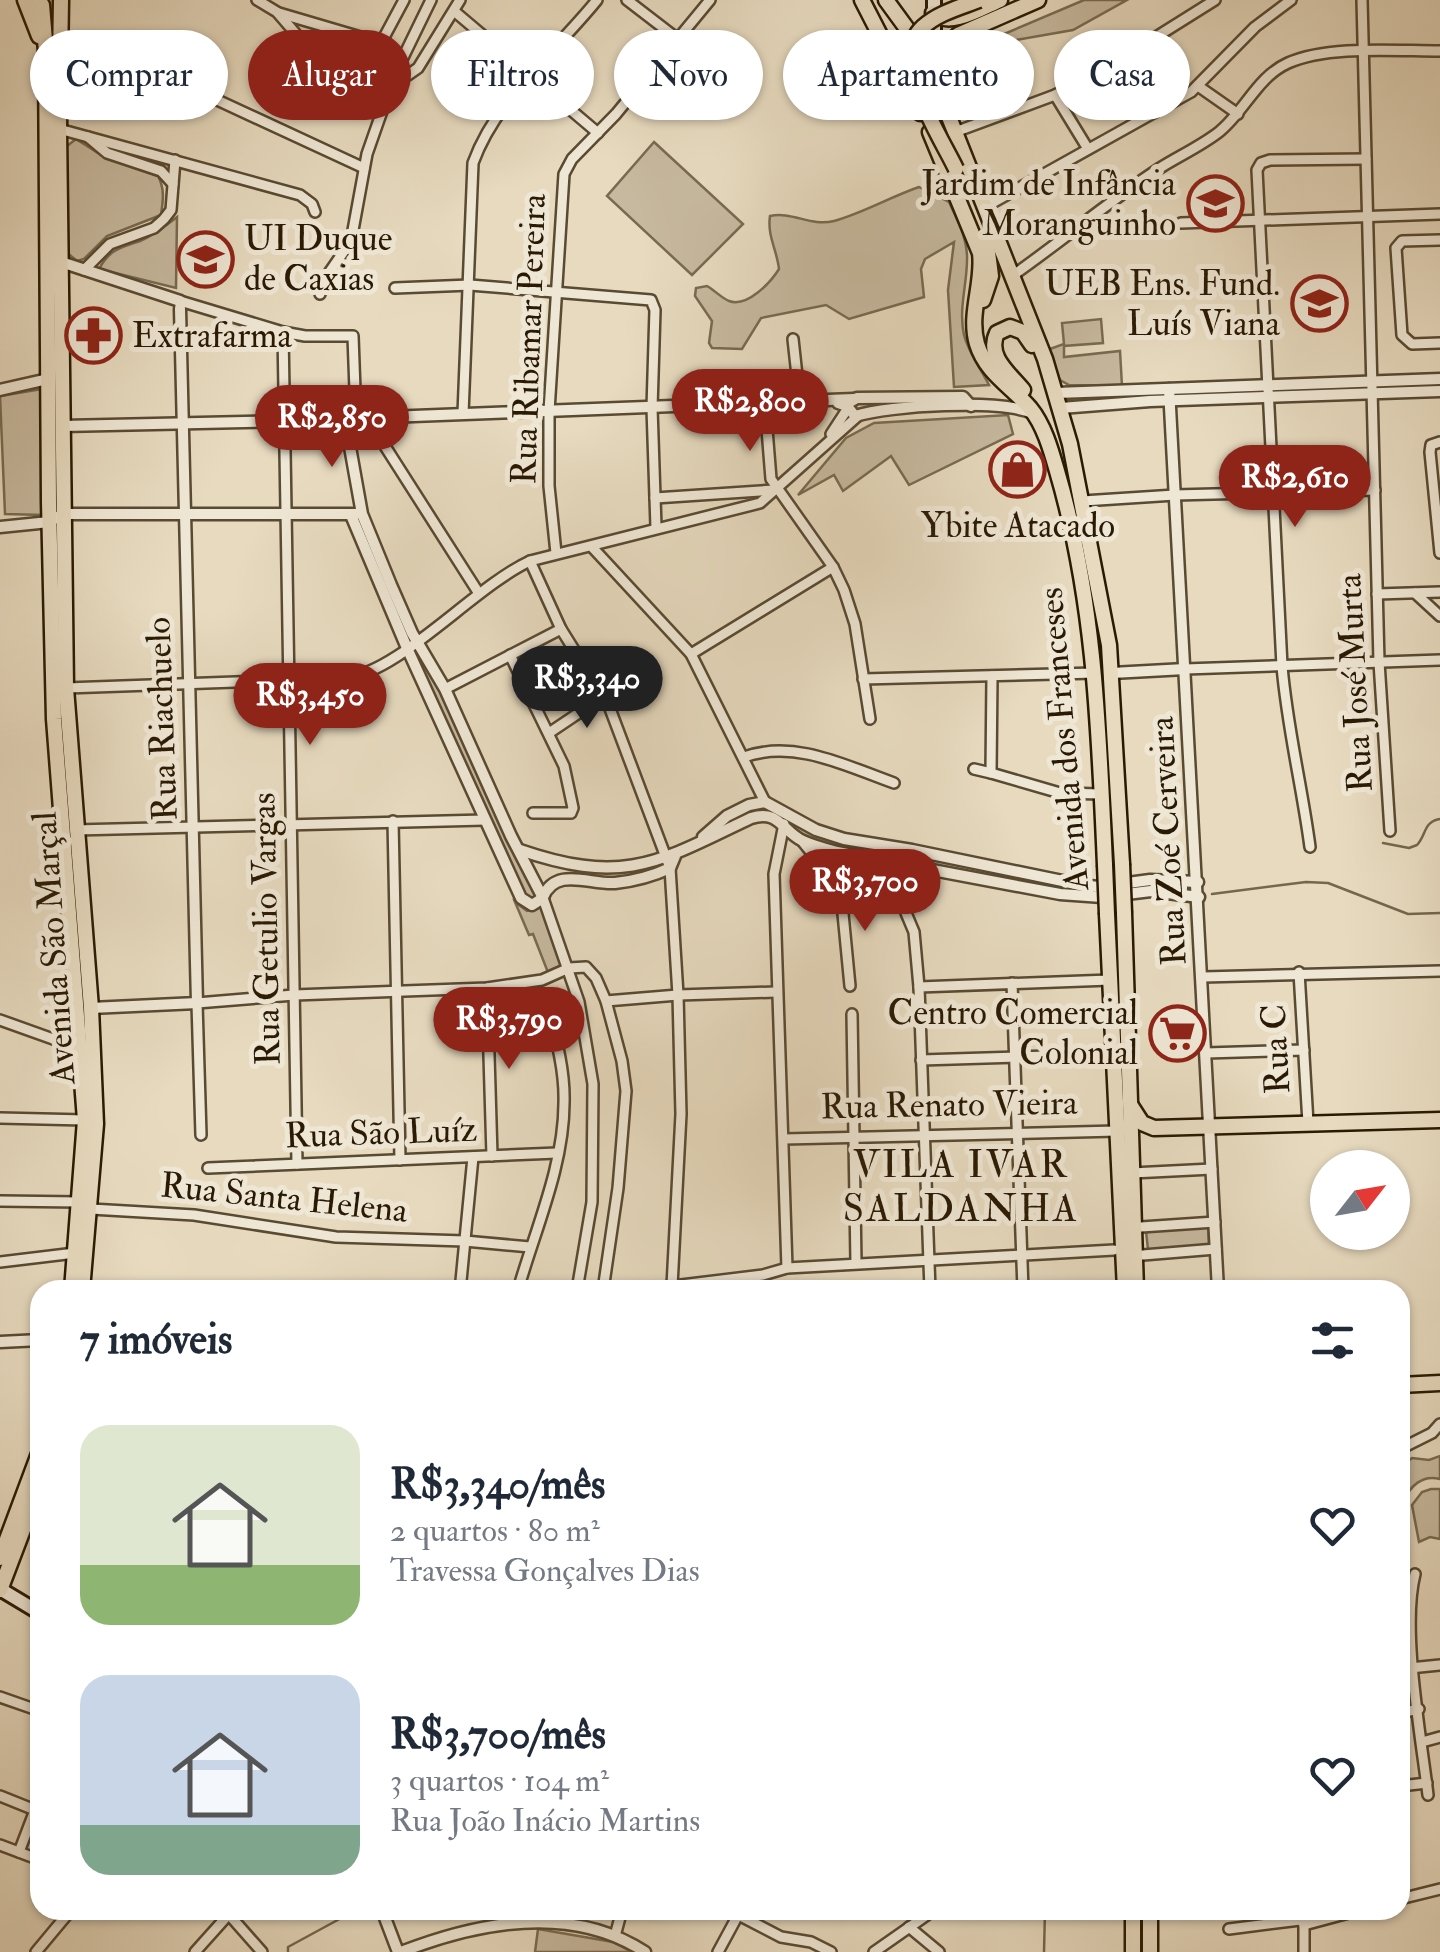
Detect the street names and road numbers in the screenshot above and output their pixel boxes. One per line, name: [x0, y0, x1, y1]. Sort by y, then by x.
street label: Rua Ribamar Pereira: [502, 192, 556, 485]
street label: Rua José Murta: [1327, 572, 1383, 794]
street label: Avenida dos Franceses: [1029, 586, 1099, 893]
street label: Rua Riachuelo: [136, 616, 188, 822]
street label: Rua Zoé Cerveira: [1139, 715, 1196, 967]
street label: Rua Getulio Vargas: [242, 792, 290, 1066]
street label: Avenida São Marçal: [23, 810, 86, 1087]
street label: Rua C: [1252, 1003, 1300, 1095]
street label: Rua Renato Vieira: [820, 1081, 1078, 1129]
street label: Rua São Luíz: [284, 1108, 478, 1158]
street label: Rua Santa Helena: [158, 1163, 410, 1233]

